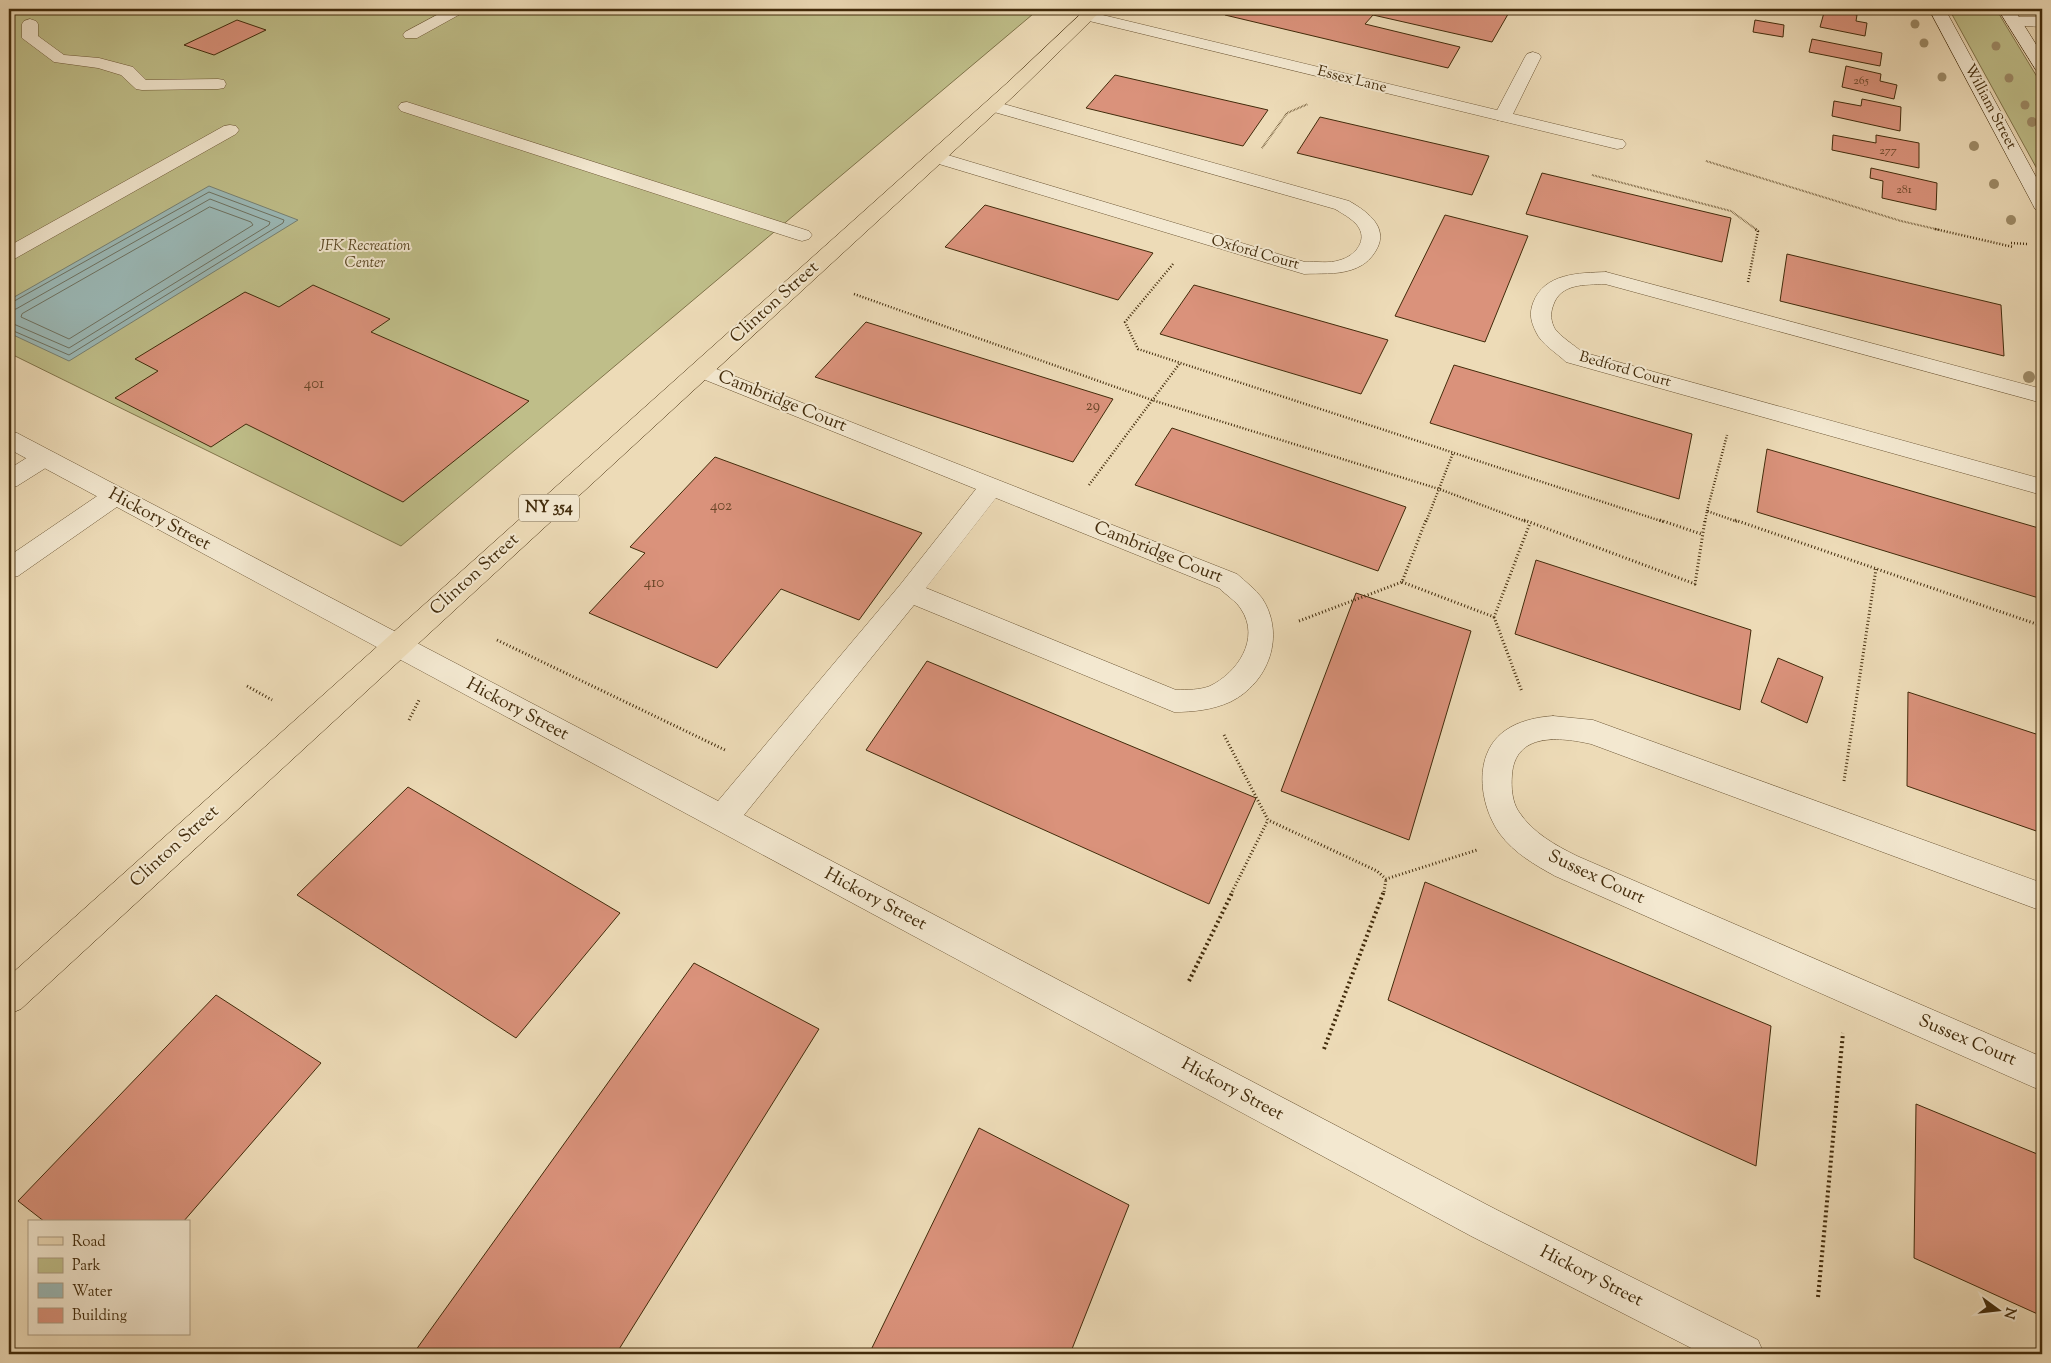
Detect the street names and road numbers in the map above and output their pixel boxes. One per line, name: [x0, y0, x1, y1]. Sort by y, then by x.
street label: Essex Lane: [1315, 61, 1389, 99]
street label: William Street: [1959, 61, 2021, 153]
street label: Oxford Court: [1209, 230, 1301, 276]
street label: Clinton Street: [725, 256, 825, 350]
street label: Bedford Court: [1577, 347, 1673, 393]
street label: Cambridge Court: [714, 364, 850, 440]
street label: Hickory Street: [103, 482, 215, 558]
road number: NY 354: [519, 494, 579, 522]
street label: Cambridge Court: [1090, 515, 1226, 591]
street label: Clinton Street: [425, 528, 525, 622]
street label: Hickory Street: [461, 672, 573, 748]
street label: Clinton Street: [125, 800, 225, 894]
street label: Sussex Court: [1543, 844, 1649, 912]
street label: Hickory Street: [819, 862, 931, 938]
street label: Sussex Court: [1914, 1009, 2020, 1073]
street label: Hickory Street: [1176, 1052, 1288, 1128]
street label: Hickory Street: [1535, 1240, 1647, 1314]

